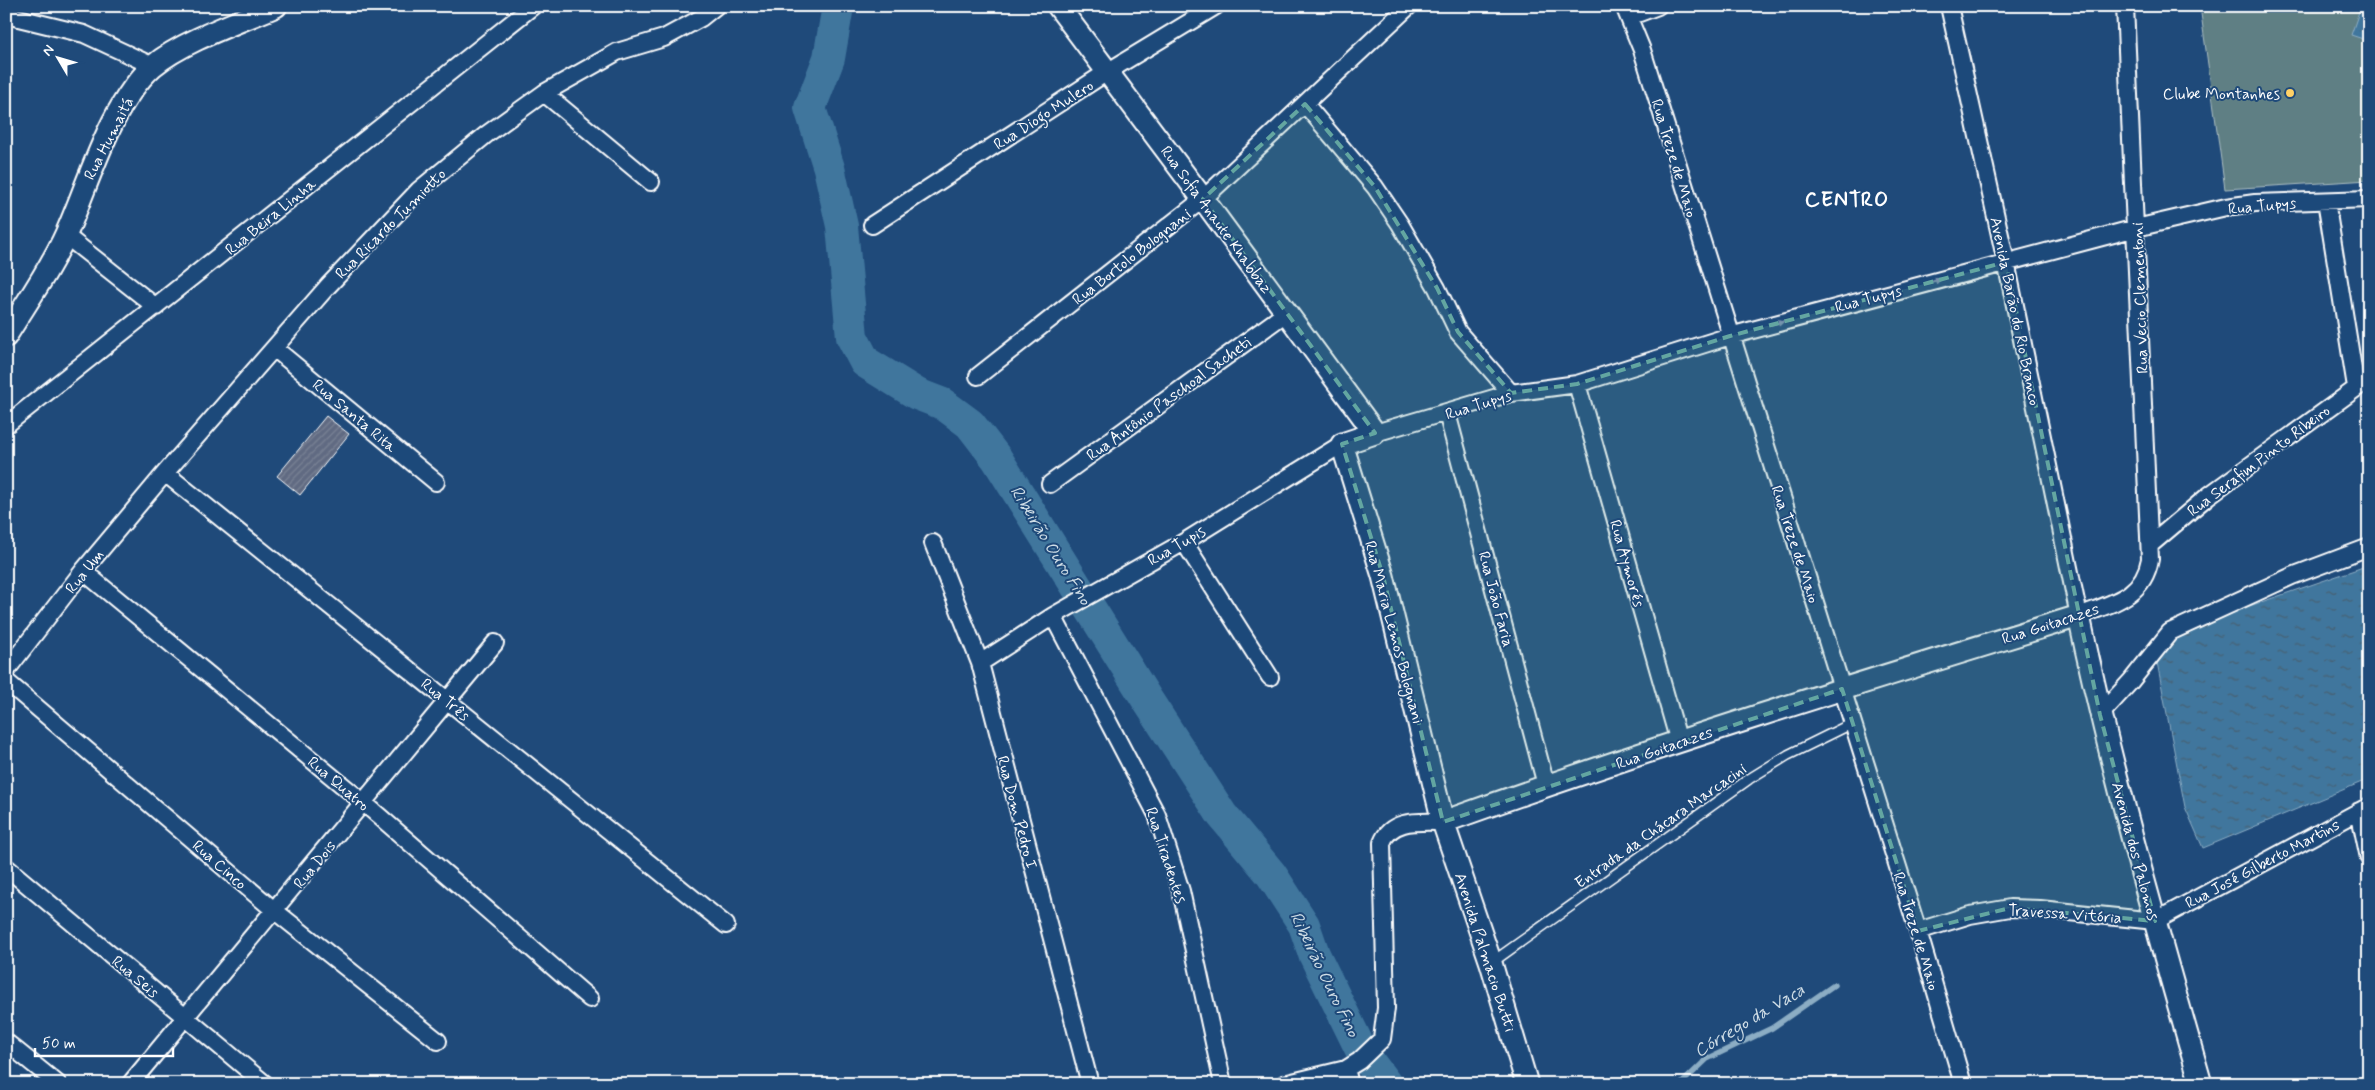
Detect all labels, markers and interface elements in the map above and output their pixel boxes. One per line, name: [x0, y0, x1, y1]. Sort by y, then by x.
north arrow: [32, 32, 82, 82]
text: N: [39, 41, 59, 60]
street label: Rua Diogo Mulero: [990, 75, 1098, 156]
place label: Clube Montanhes: [2163, 84, 2280, 105]
marker: Clube Montanhes: [2284, 87, 2296, 99]
street label: Rua Humaitá: [79, 94, 139, 184]
street label: Rua Treze de Maio: [1646, 97, 1702, 220]
street label: Rua Sofia Anaute Khabbaz: [1155, 142, 1277, 298]
street label: Rua Ricardo Tumiotto: [331, 164, 451, 284]
street label: Rua Beira Linha: [221, 174, 321, 260]
district label: CENTRO: [1805, 186, 1889, 214]
street label: Rua Tupys: [2227, 193, 2297, 220]
street label: Rua Bortolo Bolognani: [1068, 204, 1196, 310]
street label: Avenida Barão do Rio Branco: [1984, 215, 2045, 408]
street label: Rua Vecio Clementoni: [2127, 222, 2154, 374]
one-way arrow: [1927, 277, 1942, 285]
street label: Rua Tupys: [1833, 280, 1904, 318]
one-way arrow: [1770, 319, 1785, 327]
street label: Rua Antônio Paschoal Sacheti: [1082, 332, 1255, 466]
street label: Rua Santa Rita: [307, 375, 401, 458]
street label: Rua Tupys: [1443, 385, 1514, 425]
street label: Rua Serafim Pinto Ribeiro: [2183, 400, 2335, 522]
water label: Ribeirão Ouro Fino: [1004, 481, 1097, 610]
street label: Rua Treze de Maio: [1766, 483, 1824, 606]
street label: Rua Aymorés: [1604, 517, 1649, 610]
street label: Rua Tupis: [1144, 521, 1210, 571]
street label: Rua Maria Lemos Bolognani: [1358, 539, 1428, 726]
street label: Rua Um: [61, 545, 109, 598]
street label: Rua João Faria: [1473, 549, 1518, 650]
street label: Rua Goitacazes: [1999, 599, 2102, 650]
street label: Rua Três: [416, 674, 474, 726]
street label: Rua Goitacazes: [1613, 722, 1716, 775]
street label: Rua Quatro: [303, 752, 374, 816]
street label: Rua Dom Pedro I: [991, 754, 1042, 871]
street label: Entrada da Chácara Marcacini: [1571, 759, 1751, 894]
street label: Avenida dos Palomos: [2106, 780, 2163, 923]
street label: Rua Tiradentes: [1140, 805, 1191, 906]
street label: Rua José Gilberto Martins: [2182, 815, 2344, 914]
street label: Rua Cinco: [187, 836, 251, 895]
street label: Rua Dois: [289, 836, 341, 894]
street label: Avenida Palmacio Butti: [1449, 870, 1520, 1035]
street label: Rua Treze de Maio: [1888, 870, 1944, 993]
street label: Travessa Vitória: [2007, 900, 2123, 929]
water label: Ribeirão Ouro Fino: [1283, 908, 1365, 1042]
street label: Rua Seis: [107, 951, 163, 1003]
water label: Córrego da Vaca: [1690, 978, 1811, 1065]
scale bar: [35, 1025, 172, 1057]
text: 50 m: [42, 1034, 76, 1054]

